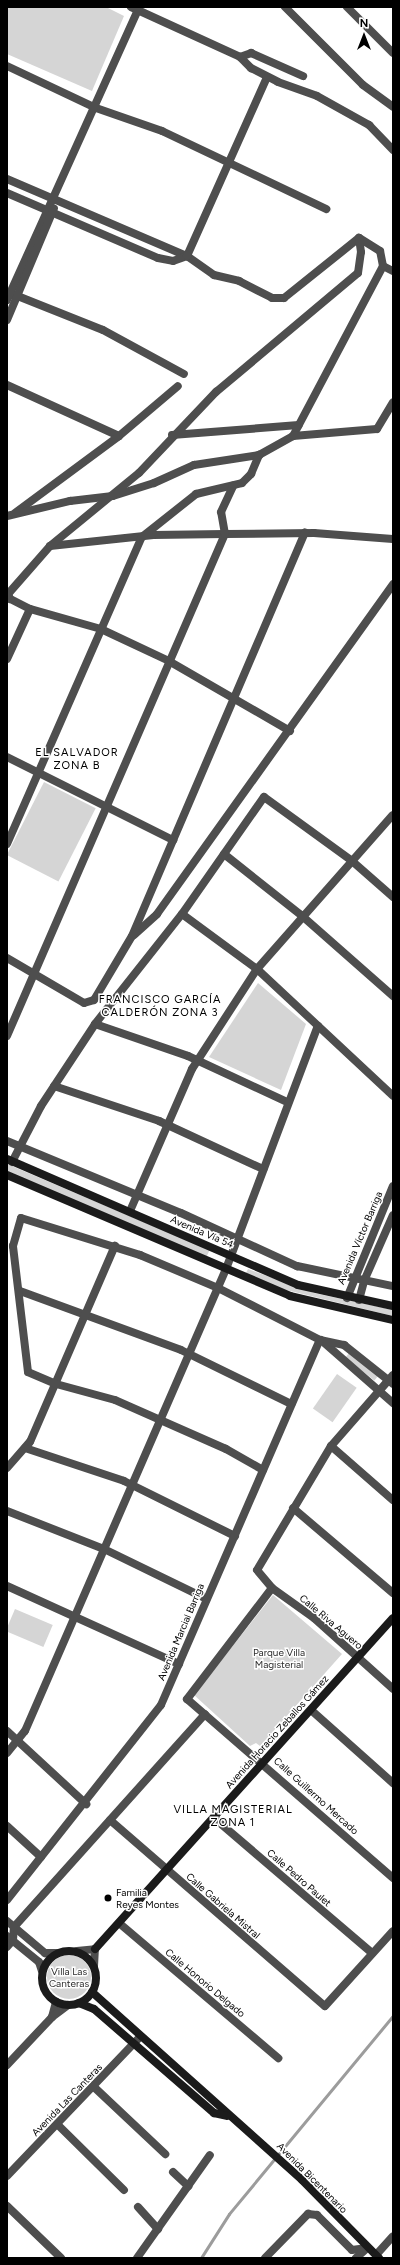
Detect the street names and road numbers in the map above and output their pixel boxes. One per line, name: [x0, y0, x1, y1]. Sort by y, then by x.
street label: Avenida Víctor Barriga: [335, 1190, 385, 1286]
street label: Avenida Vía 54: [169, 1213, 235, 1251]
street label: Avenida Marcial Barriga: [155, 1582, 207, 1682]
street label: Calle Riva Aguero: [297, 1592, 365, 1652]
street label: Avenida Horacio Zeballos Gámez: [223, 1673, 331, 1791]
street label: Calle Guillermo Mercado: [271, 1755, 361, 1837]
street label: Calle Pedro Paulet: [264, 1847, 334, 1909]
street label: Calle Gabriela Mistral: [184, 1871, 262, 1941]
street label: Calle Honorio Delgado: [163, 1946, 247, 2020]
street label: Avenida Las Canteras: [29, 2061, 105, 2139]
street label: Avenida Bicentenario: [274, 2140, 350, 2216]

